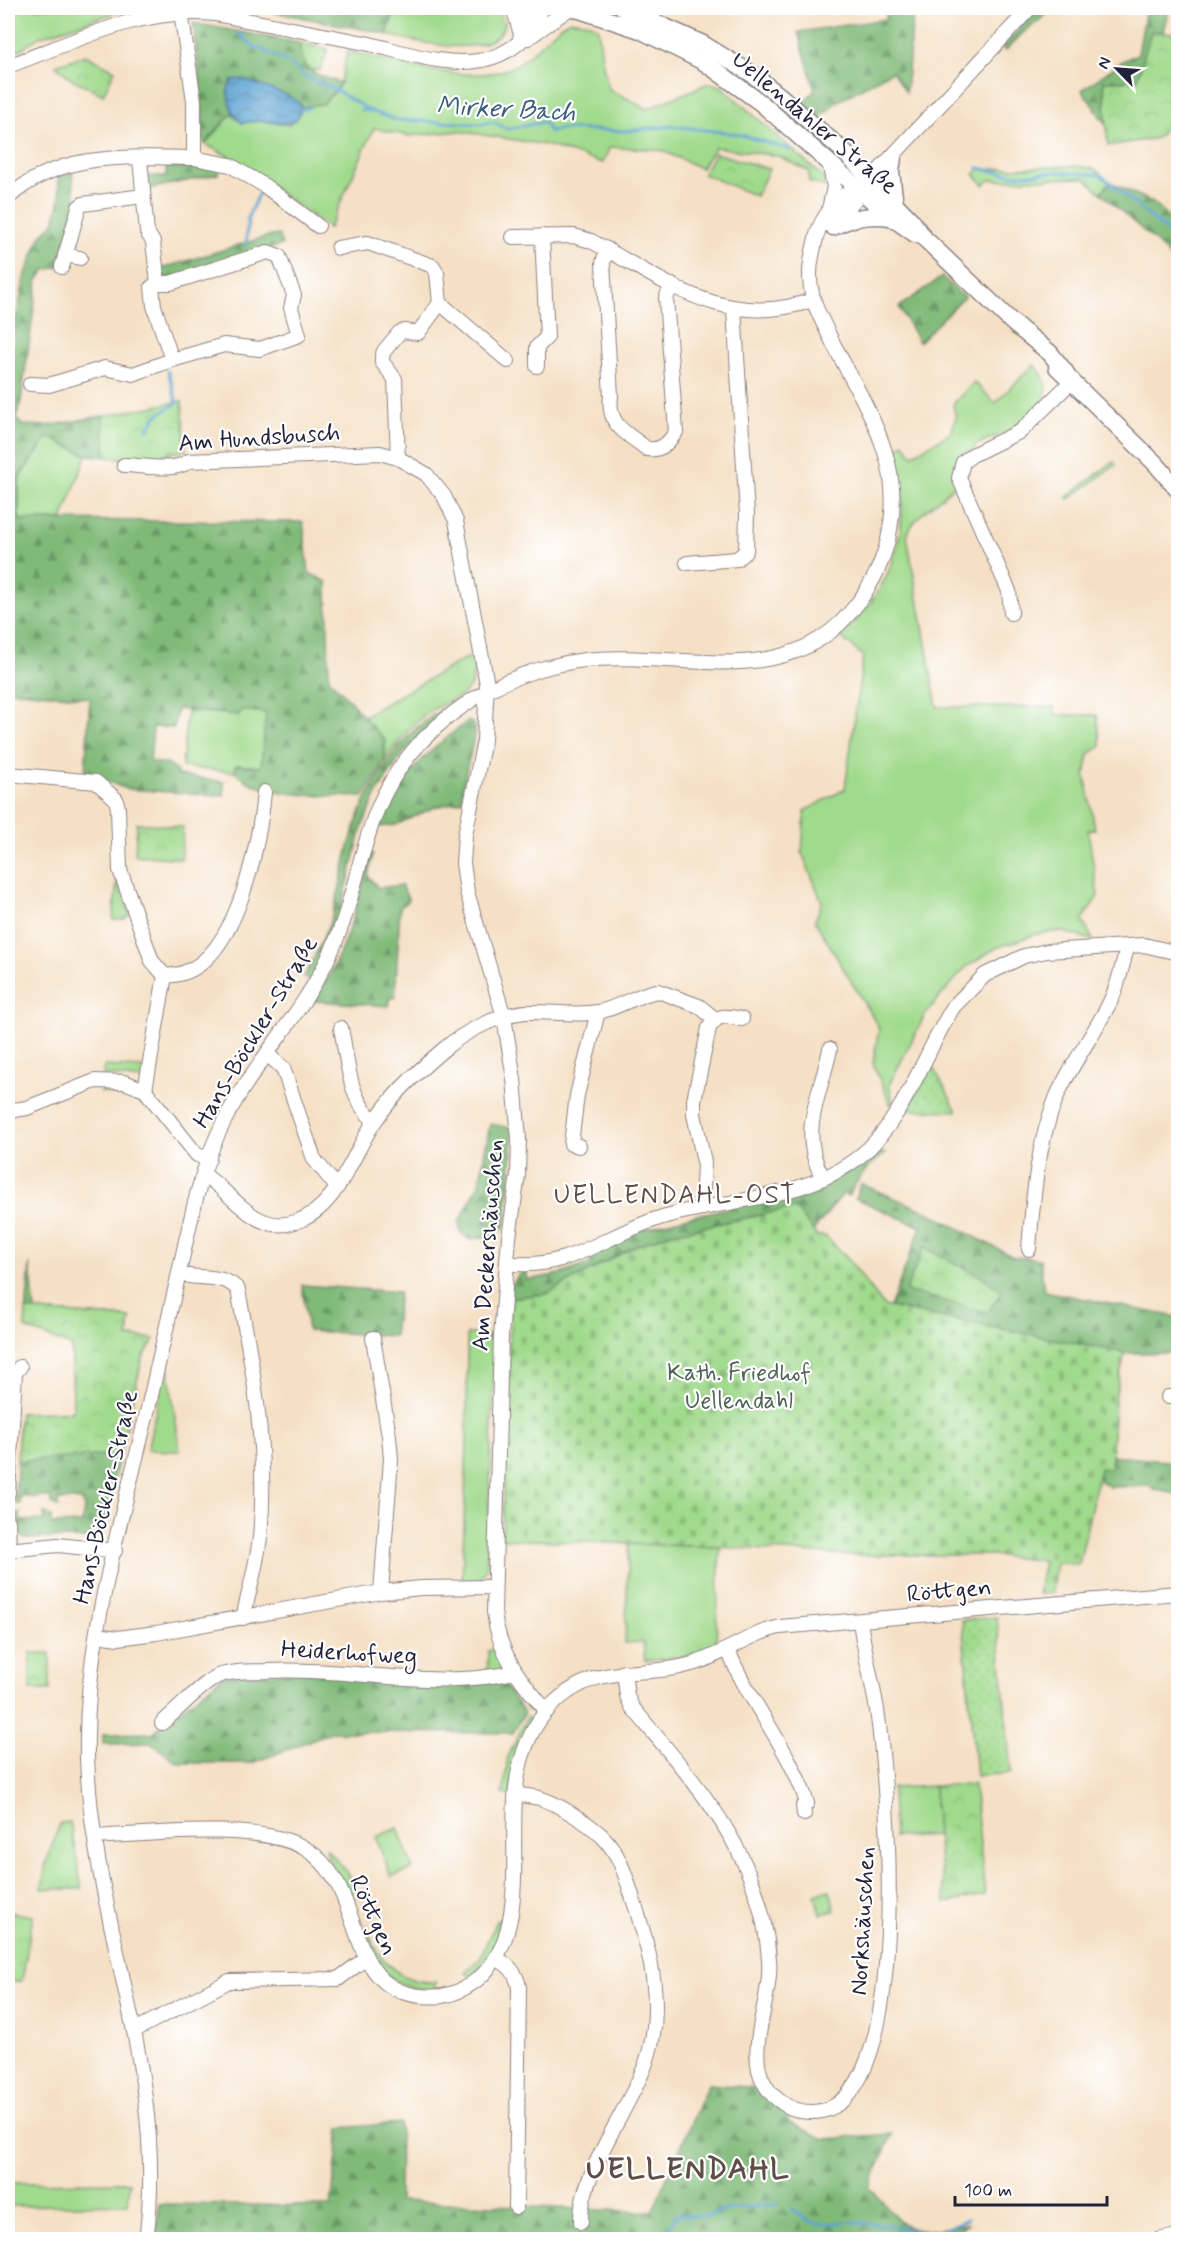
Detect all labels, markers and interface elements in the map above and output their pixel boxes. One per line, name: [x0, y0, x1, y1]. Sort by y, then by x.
north arrow: [1087, 39, 1147, 99]
street label: Uellendahler Straße: [725, 45, 904, 202]
text: N: [1093, 54, 1117, 73]
water label: Mirker Bach: [436, 89, 576, 131]
street label: Am Hundsbusch: [177, 417, 341, 460]
street label: Hans-Böckler-Straße: [187, 931, 326, 1134]
street label: Am Deckershäuschen: [466, 1138, 511, 1352]
district label: UELLENDAHL-OST: [554, 1179, 796, 1213]
park label: Kath. Friedhof Uellendahl: [667, 1358, 811, 1417]
street label: Hans-Böckler-Straße: [67, 1387, 146, 1607]
street label: Röttgen: [906, 1572, 993, 1611]
street label: Heiderhofweg: [280, 1634, 418, 1675]
street label: Norkshäuschen: [844, 1846, 883, 1996]
street label: Röttgen: [341, 1871, 404, 1961]
district label: UELLENDAHL: [586, 2150, 790, 2189]
scale bar: [955, 2169, 1106, 2207]
text: 100 m: [964, 2179, 1012, 2203]

